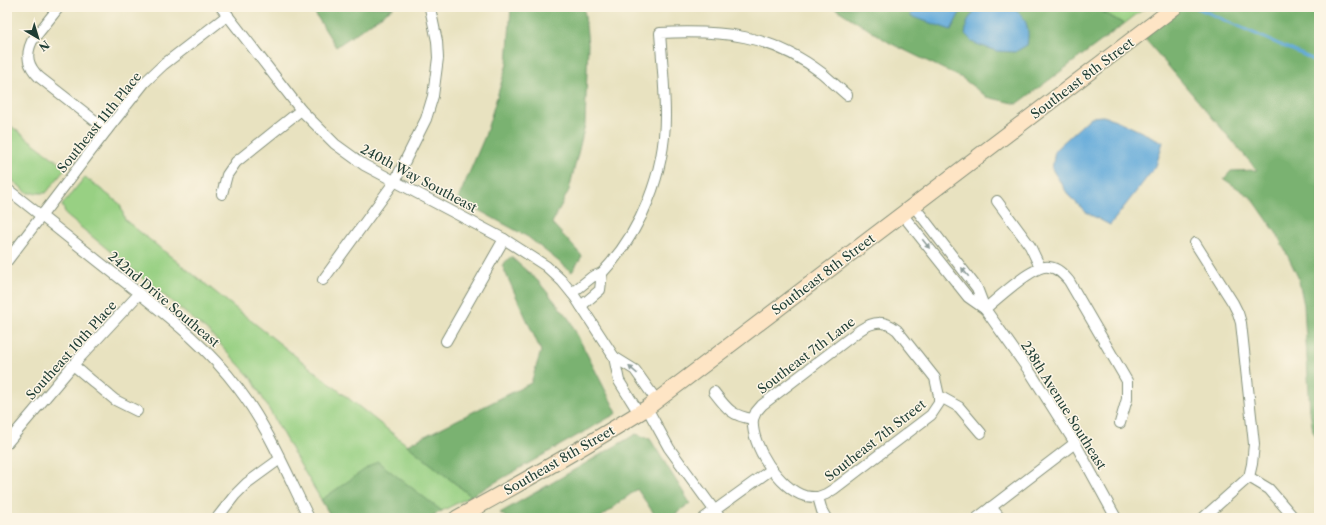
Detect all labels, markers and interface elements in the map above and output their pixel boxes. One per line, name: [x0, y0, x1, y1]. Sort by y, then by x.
north arrow: [18, 18, 58, 58]
street label: Southeast 8th Street: [1027, 34, 1137, 122]
text: N: [36, 37, 52, 55]
street label: Southeast 11th Place: [54, 68, 144, 176]
street label: 240th Way Southeast: [358, 141, 480, 216]
street label: Southeast 8th Street: [768, 230, 878, 318]
one-way arrow: [922, 239, 931, 250]
street label: 242nd Drive Southeast: [105, 248, 223, 350]
one-way arrow: [961, 267, 969, 277]
street label: Southeast 10th Place: [22, 297, 120, 403]
street label: Southeast 7th Lane: [754, 313, 858, 397]
street label: 238th Avenue Southeast: [1018, 338, 1110, 473]
one-way arrow: [628, 366, 638, 375]
street label: Southeast 7th Street: [821, 395, 929, 484]
street label: Southeast 8th Street: [501, 422, 617, 498]

